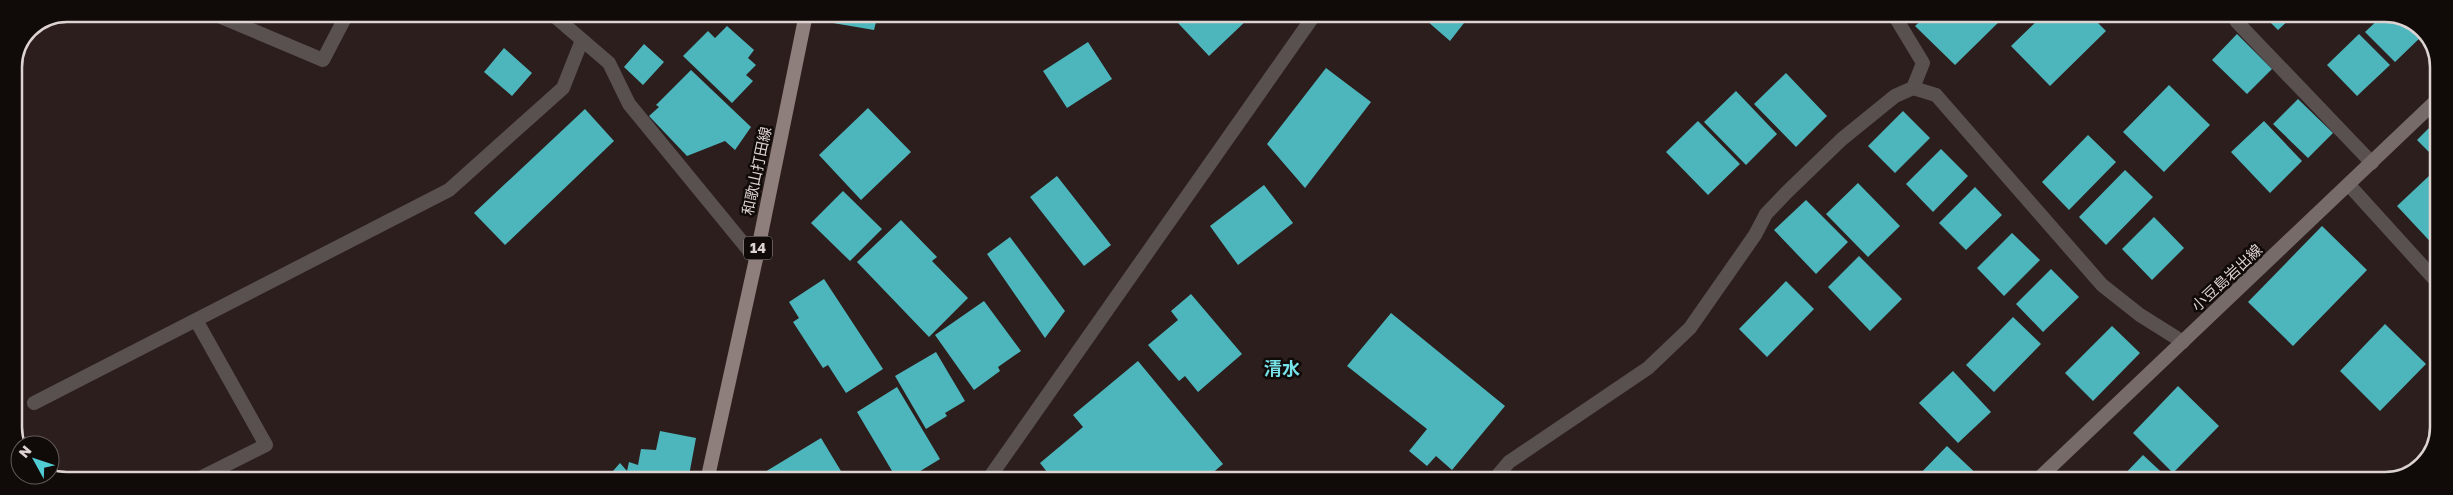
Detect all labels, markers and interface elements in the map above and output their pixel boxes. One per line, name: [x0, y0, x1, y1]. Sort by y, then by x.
street label: 和歌山打田線: [738, 125, 774, 217]
road number: 14: [744, 237, 772, 260]
street label: 小豆島岩出線: [2187, 240, 2265, 315]
district label: 清水: [1264, 357, 1300, 379]
north arrow: [10, 435, 60, 485]
text: N: [15, 442, 35, 461]

